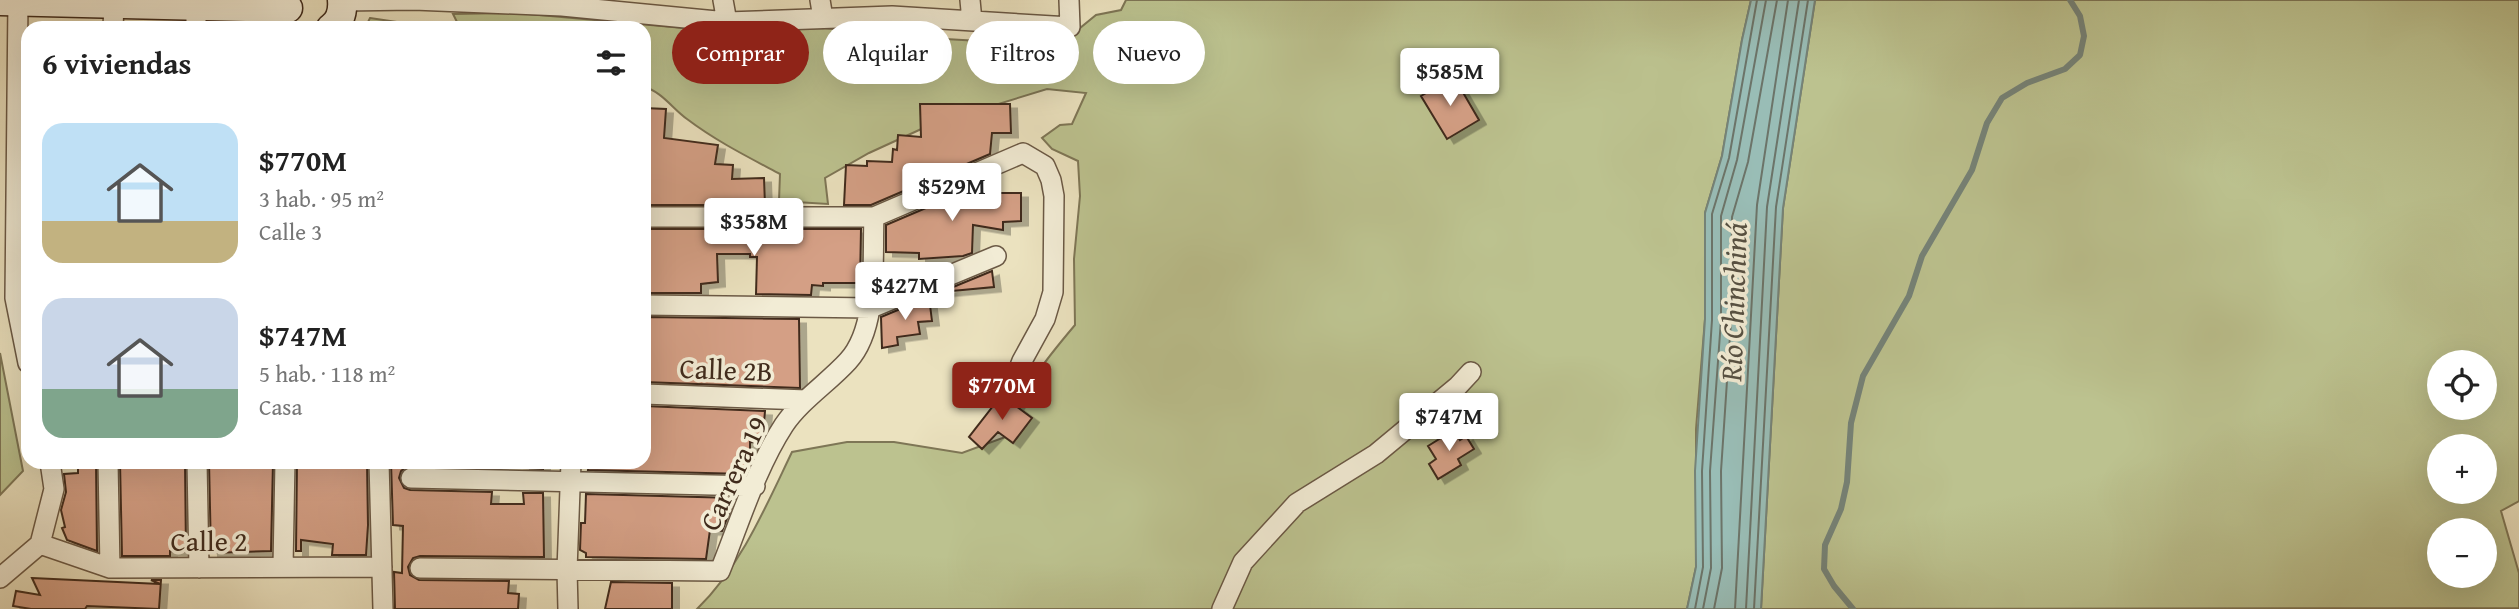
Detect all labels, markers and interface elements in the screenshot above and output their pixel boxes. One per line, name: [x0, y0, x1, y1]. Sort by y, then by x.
chip: Comprar: [672, 21, 809, 84]
chip: Alquilar: [823, 21, 952, 84]
chip: Filtros: [966, 21, 1079, 84]
chip: Nuevo: [1093, 21, 1205, 84]
text: 6 viviendas: [42, 41, 191, 85]
icon: filters: [592, 44, 630, 82]
pin: $585M: [1401, 48, 1499, 108]
text: $585M: [1416, 54, 1484, 87]
text: $770M: [259, 138, 347, 182]
icon: home: [98, 151, 182, 235]
pin: $529M: [903, 164, 1001, 223]
text: $529M: [918, 169, 986, 202]
text: 3 hab. · 95 m²: [259, 182, 384, 215]
pin: $358M: [705, 198, 803, 258]
text: $358M: [720, 204, 788, 237]
text: Calle 3: [259, 215, 322, 248]
water label: Río Chinchiná: [1708, 222, 1758, 383]
pin: $427M: [856, 262, 954, 322]
text: $427M: [871, 268, 939, 301]
text: $747M: [259, 313, 347, 357]
icon: home: [98, 326, 182, 410]
street label: Calle 2B: [679, 347, 773, 391]
map controls: [2427, 350, 2497, 588]
button: locate: [2427, 350, 2497, 420]
text: 5 hab. · 118 m²: [259, 357, 395, 390]
pin: $770M: [953, 362, 1051, 422]
text: $770M: [968, 368, 1036, 401]
text: Casa: [259, 390, 302, 423]
pin: $747M: [1400, 393, 1498, 453]
text: $747M: [1415, 399, 1483, 432]
street label: Carrera 19: [689, 409, 777, 537]
button: +: [2427, 434, 2497, 504]
button: −: [2427, 518, 2497, 588]
street label: Calle 2: [171, 520, 247, 561]

